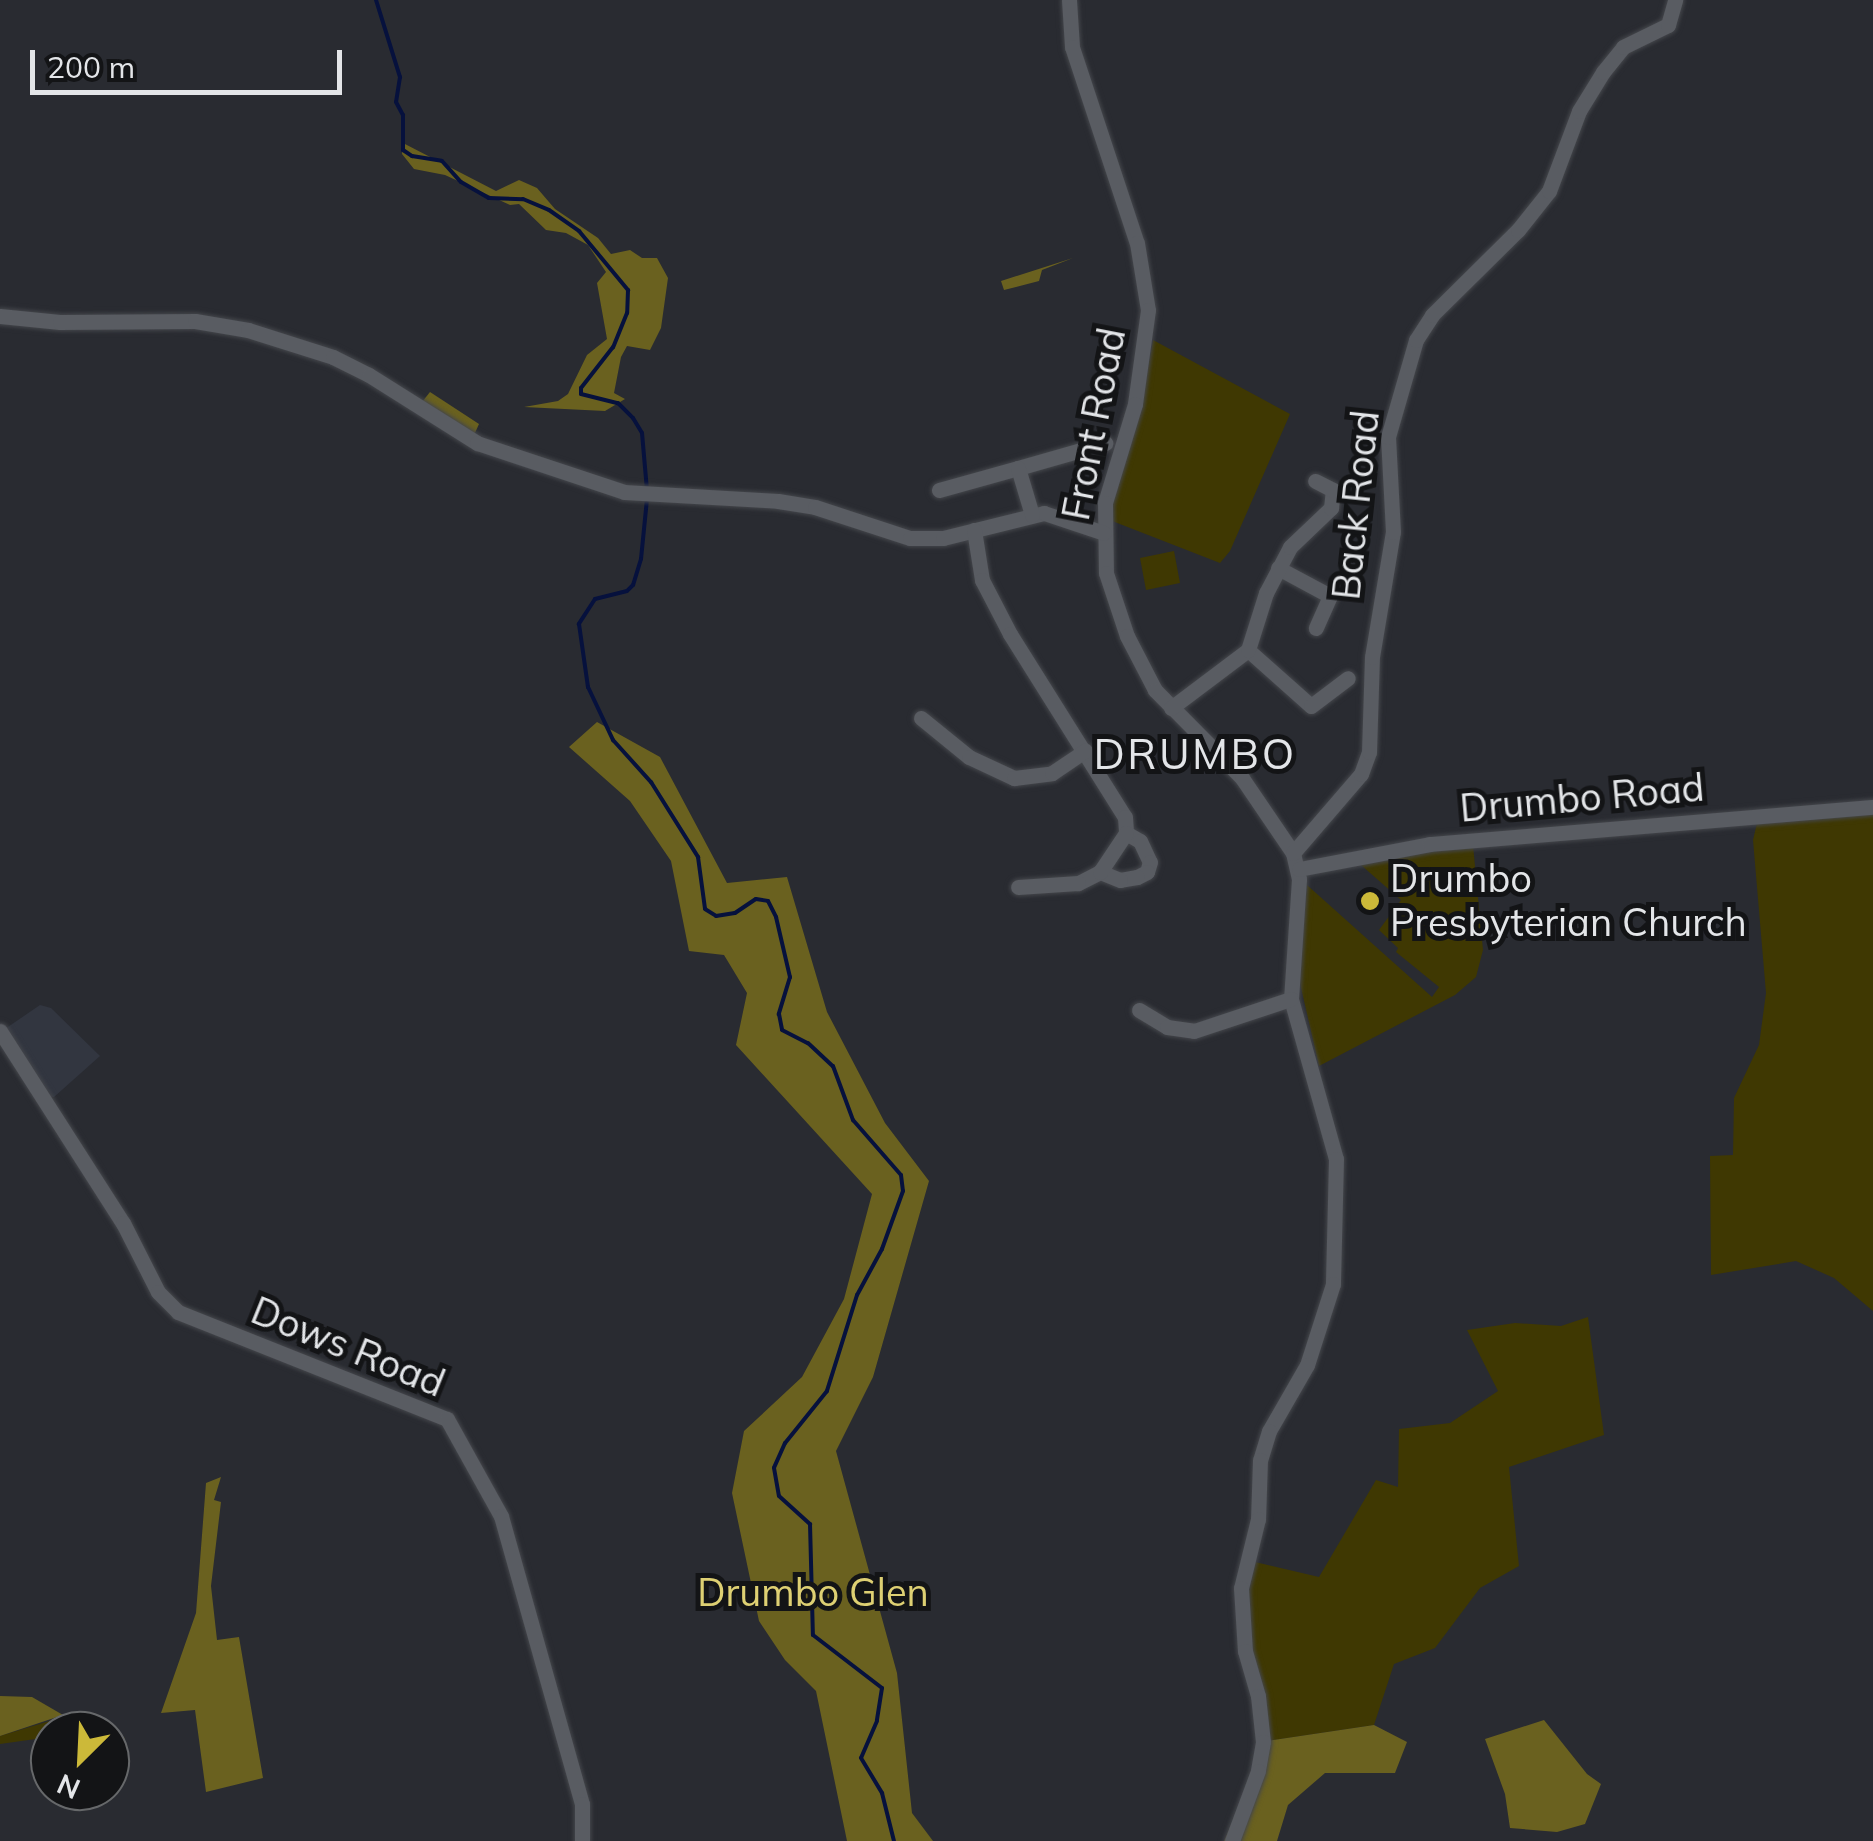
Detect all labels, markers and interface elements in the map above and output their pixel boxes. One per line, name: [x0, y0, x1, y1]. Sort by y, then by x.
scale bar: [35, 30, 348, 92]
text: 200 m: [47, 48, 135, 86]
street label: Front Road: [1053, 324, 1135, 524]
street label: Back Road: [1323, 408, 1389, 602]
district label: DRUMBO: [1093, 729, 1297, 779]
street label: Drumbo Road: [1458, 765, 1706, 831]
place label: Drumbo Presbyterian Church: [1390, 856, 1747, 946]
marker: Drumbo Presbyterian Church: [1359, 890, 1381, 912]
street label: Dows Road: [245, 1288, 451, 1406]
park label: Drumbo Glen: [697, 1570, 929, 1616]
north arrow: [30, 1711, 130, 1811]
text: N: [52, 1767, 85, 1807]

